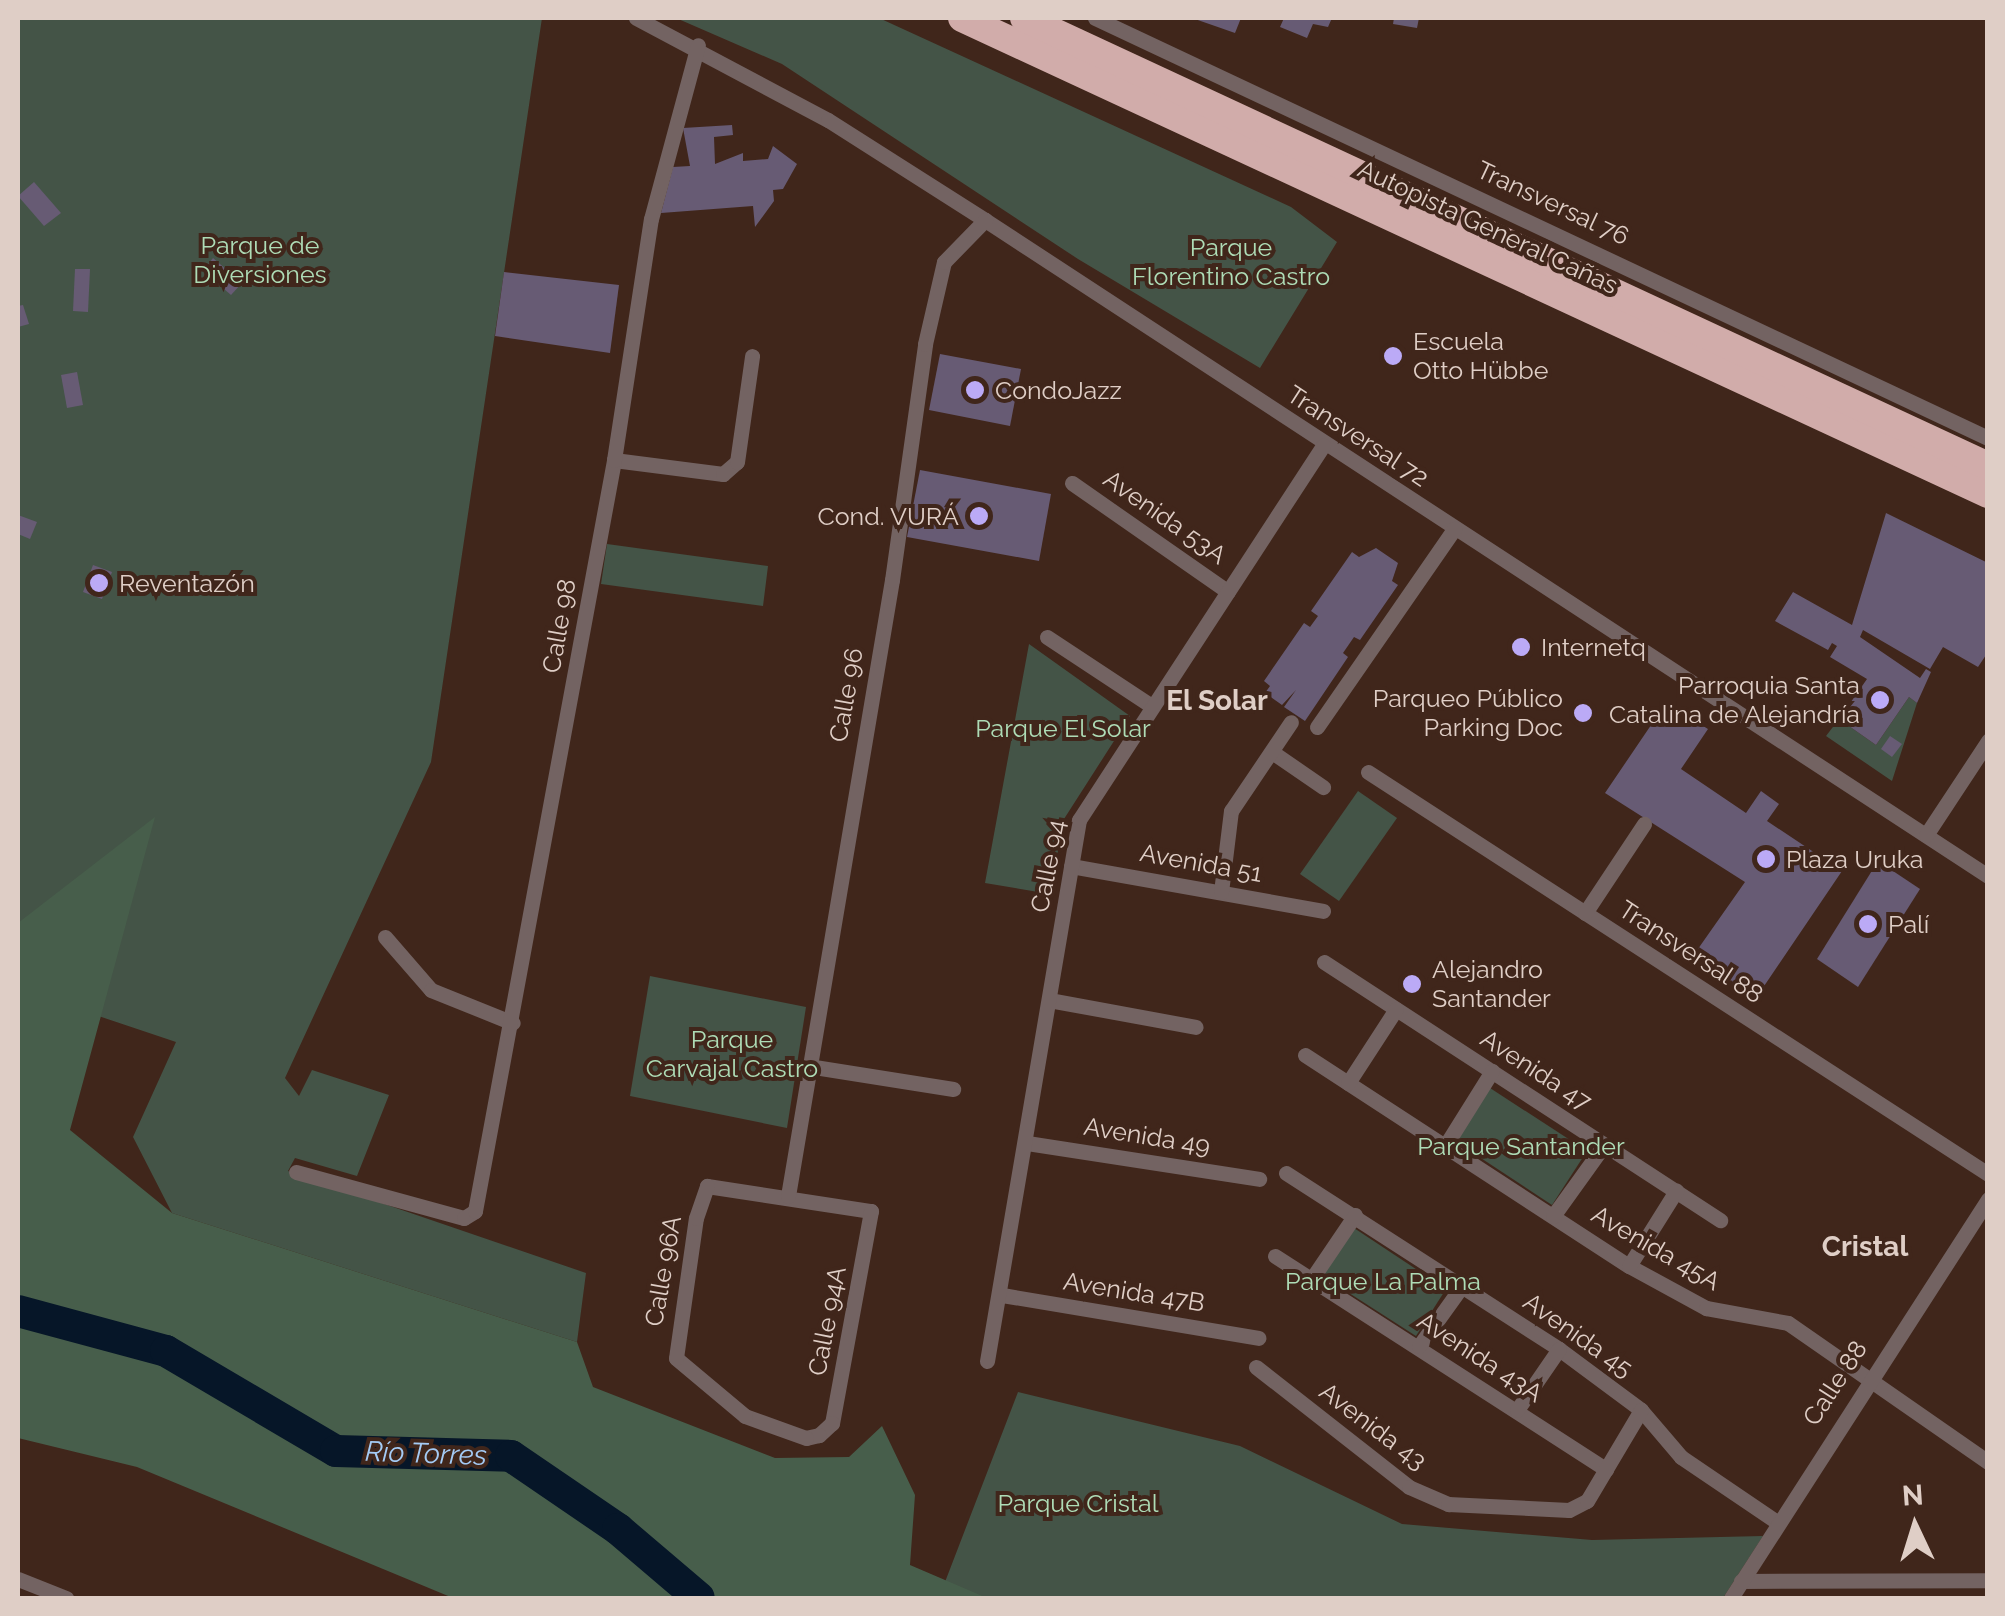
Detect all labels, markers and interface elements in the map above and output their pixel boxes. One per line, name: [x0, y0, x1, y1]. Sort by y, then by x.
street label: Autopista General Cañas: [1353, 153, 1623, 301]
street label: Transversal 76: [1472, 154, 1634, 252]
park label: Parque de Diversiones: [193, 231, 327, 290]
park label: Parque Florentino Castro: [1132, 233, 1330, 292]
place label: Escuela Otto Hübbe: [1413, 327, 1548, 386]
marker: Escuela Otto Hübbe: [1382, 345, 1404, 367]
place label: CondoJazz: [995, 375, 1122, 405]
marker: CondoJazz: [964, 379, 986, 401]
street label: Transversal 72: [1281, 379, 1435, 493]
street label: Avenida 53A: [1098, 464, 1232, 570]
place label: Cond. VURÁ: [817, 501, 959, 531]
marker: Cond. VURÁ: [968, 505, 990, 527]
place label: Reventazón: [119, 568, 255, 598]
marker: Reventazón: [88, 572, 110, 594]
street label: Calle 98: [536, 577, 582, 675]
place label: Internetq: [1541, 632, 1646, 662]
marker: Internetq: [1510, 636, 1532, 658]
street label: Calle 96: [823, 646, 869, 744]
place label: Parroquia Santa Catalina de Alejandría: [1608, 671, 1860, 730]
district label: El Solar: [1166, 684, 1268, 718]
place label: Parqueo Público Parking Doc: [1373, 684, 1563, 743]
marker: Parroquia Santa Catalina de Alejandría: [1869, 689, 1891, 711]
marker: Parqueo Público Parking Doc: [1572, 702, 1594, 724]
park label: Parque El Solar: [975, 713, 1151, 743]
street label: Calle 94: [1024, 817, 1072, 915]
street label: Avenida 51: [1138, 838, 1264, 888]
place label: Plaza Uruka: [1786, 844, 1923, 874]
marker: Plaza Uruka: [1755, 848, 1777, 870]
street label: Transversal 88: [1613, 894, 1769, 1010]
place label: Palí: [1888, 909, 1929, 939]
marker: Palí: [1857, 913, 1879, 935]
place label: Alejandro Santander: [1432, 955, 1551, 1014]
marker: Alejandro Santander: [1401, 973, 1423, 995]
street label: Avenida 47: [1475, 1023, 1597, 1117]
park label: Parque Carvajal Castro: [645, 1025, 819, 1084]
street label: Avenida 49: [1082, 1111, 1212, 1161]
park label: Parque Santander: [1417, 1131, 1625, 1161]
street label: Avenida 45A: [1586, 1199, 1726, 1297]
street label: Calle 96A: [639, 1213, 687, 1329]
district label: Cristal: [1822, 1230, 1908, 1264]
street label: Calle 94A: [802, 1264, 852, 1378]
street label: Avenida 47B: [1061, 1266, 1207, 1318]
park label: Parque La Palma: [1285, 1266, 1481, 1296]
street label: Avenida 45: [1518, 1286, 1638, 1384]
street label: Avenida 43A: [1412, 1305, 1548, 1409]
street label: Calle 88: [1797, 1335, 1873, 1431]
street label: Avenida 43: [1314, 1376, 1432, 1476]
water label: Río Torres: [364, 1435, 488, 1473]
north arrow: [1865, 1476, 1965, 1576]
text: N: [1901, 1478, 1925, 1513]
park label: Parque Cristal: [997, 1488, 1159, 1518]

